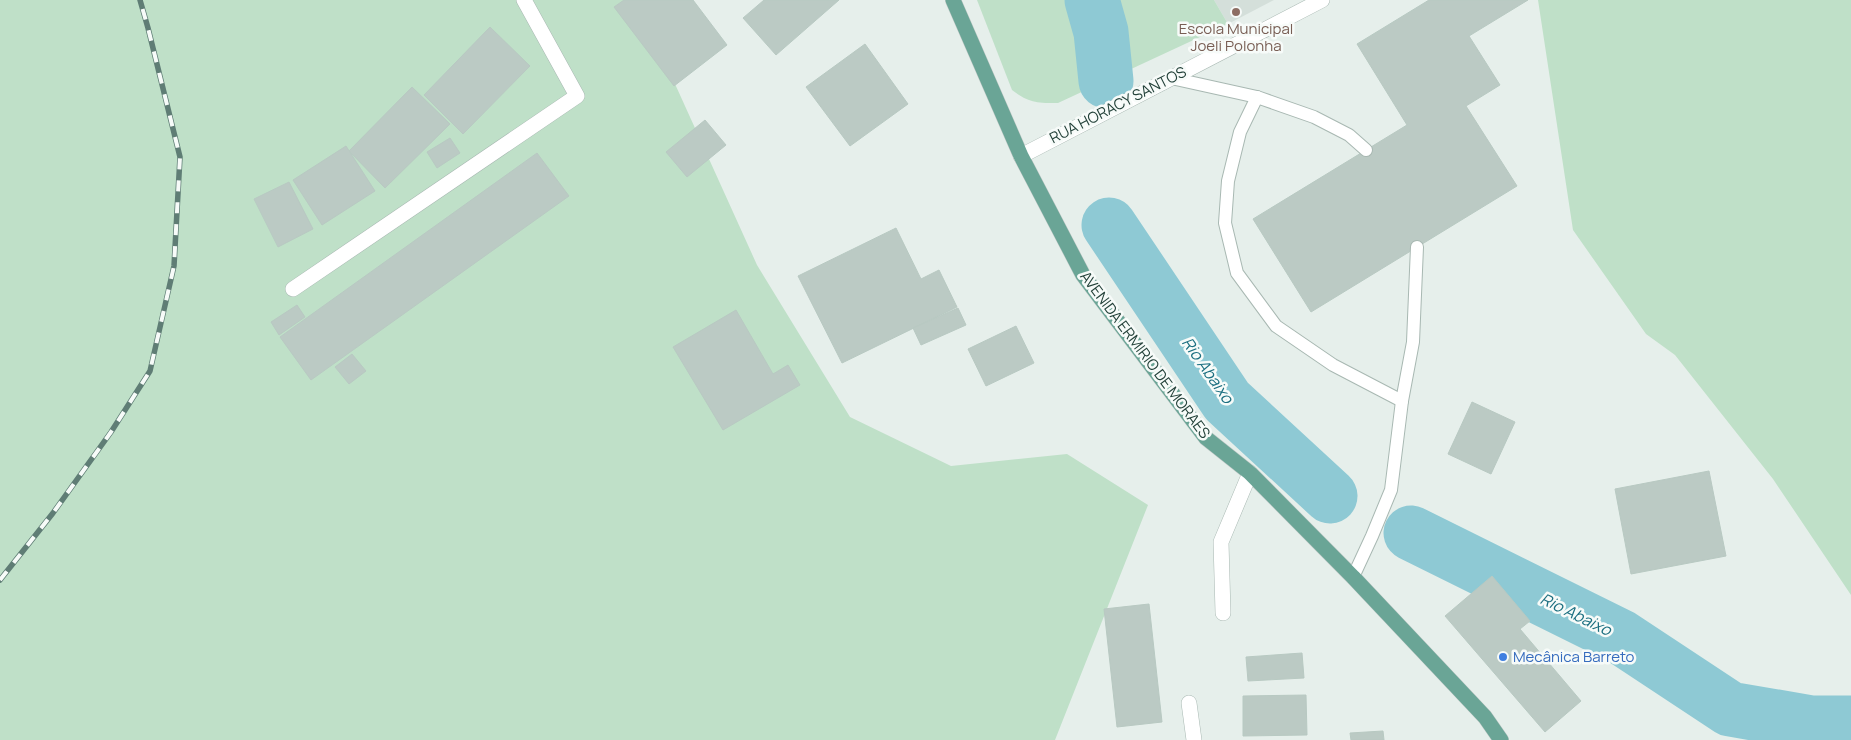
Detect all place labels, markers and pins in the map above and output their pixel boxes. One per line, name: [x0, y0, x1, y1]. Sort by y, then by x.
marker: Escola Municipal Joeli Polonha: [1230, 6, 1242, 18]
place label: Escola Municipal Joeli Polonha: [1179, 18, 1293, 56]
place label: Mecânica Barreto: [1513, 646, 1635, 667]
marker: Mecânica Barreto: [1497, 651, 1509, 663]

